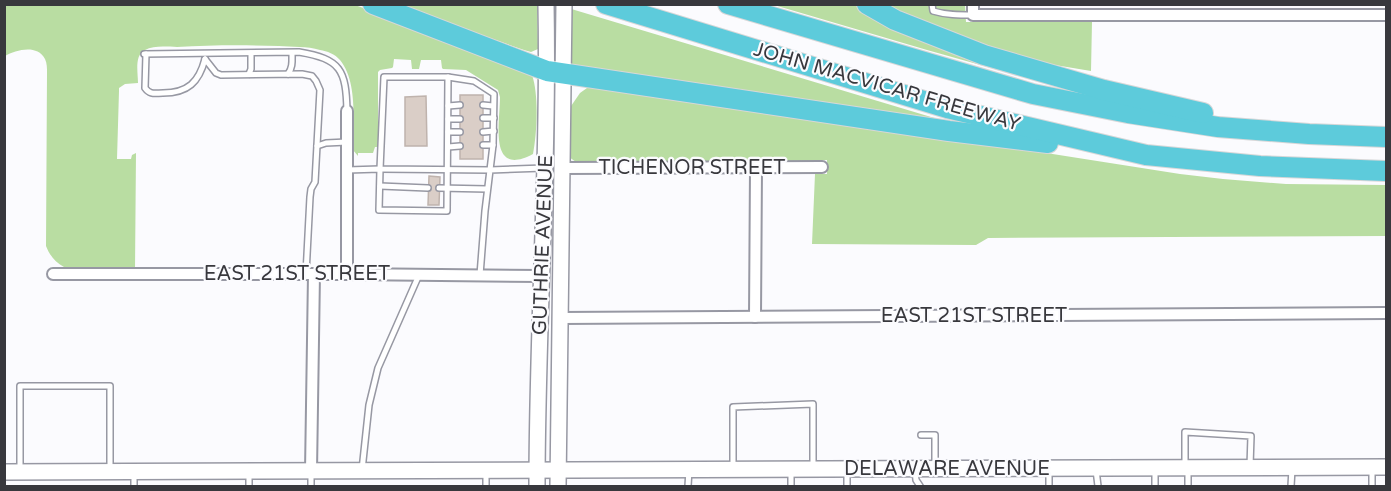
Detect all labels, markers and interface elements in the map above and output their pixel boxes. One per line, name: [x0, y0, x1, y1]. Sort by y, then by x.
street label: JOHN MACVICAR FREEWAY: [751, 37, 1023, 137]
street label: GUTHRIE AVENUE: [528, 155, 558, 335]
street label: TICHENOR STREET: [598, 156, 786, 180]
street label: EAST 21ST STREET: [204, 262, 390, 286]
street label: EAST 21ST STREET: [881, 304, 1067, 328]
street label: DELAWARE AVENUE: [844, 457, 1050, 481]

